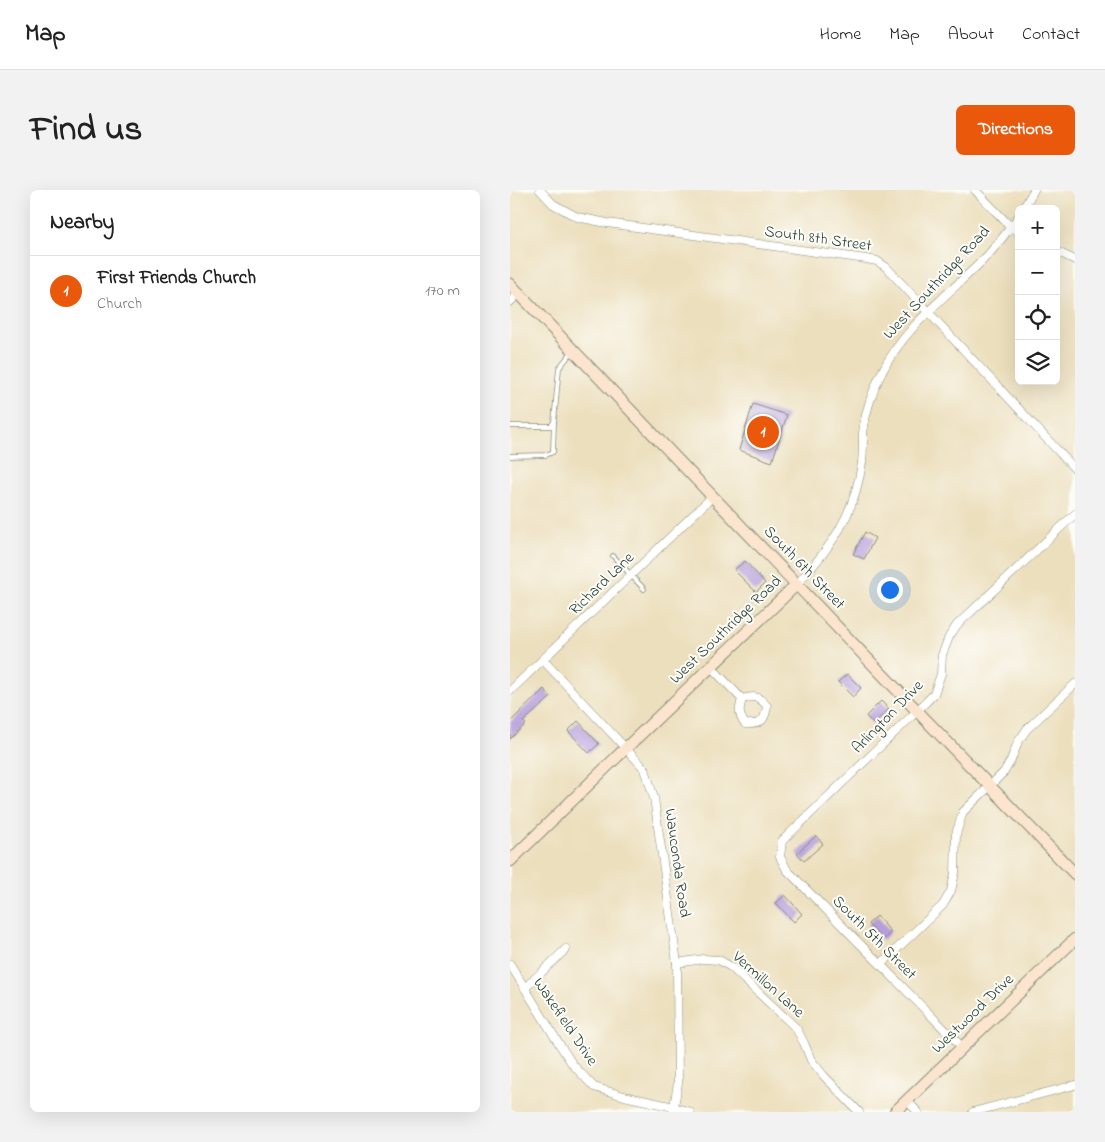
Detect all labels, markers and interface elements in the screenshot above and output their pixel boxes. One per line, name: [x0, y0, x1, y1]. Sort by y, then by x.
text: Map: [25, 17, 66, 52]
text: Home: [820, 22, 861, 48]
text: Map: [889, 22, 920, 48]
text: About: [948, 22, 994, 48]
text: Contact: [1022, 22, 1080, 48]
text: Find us: [30, 105, 142, 156]
button: Directions: [956, 105, 1075, 155]
map controls: [1015, 205, 1060, 385]
button: +: [1015, 205, 1060, 250]
text: Nearby: [50, 208, 114, 238]
street label: South 8th Street: [763, 220, 874, 258]
street label: West Southridge Road: [878, 221, 996, 345]
button: −: [1015, 250, 1060, 295]
text: First Friends Church: [97, 265, 256, 292]
text: 1: [63, 279, 69, 303]
text: 170 m: [425, 279, 460, 303]
text: Church: [97, 292, 142, 316]
button: locate: [1015, 295, 1060, 340]
button: layers: [1015, 340, 1060, 385]
pin: 1: [747, 413, 779, 451]
street label: South 6th Street: [758, 520, 851, 616]
street label: Richard Lane: [564, 546, 641, 621]
street label: West Southridge Road: [665, 570, 787, 690]
your location: [877, 577, 903, 603]
street label: Arlington Drive: [847, 674, 930, 759]
street label: Wauconda Road: [657, 807, 697, 919]
street label: South 5th Street: [826, 890, 922, 986]
street label: Vermillon Lane: [726, 945, 810, 1025]
street label: Westwood Drive: [926, 968, 1020, 1060]
street label: Wakefield Drive: [527, 973, 604, 1072]

